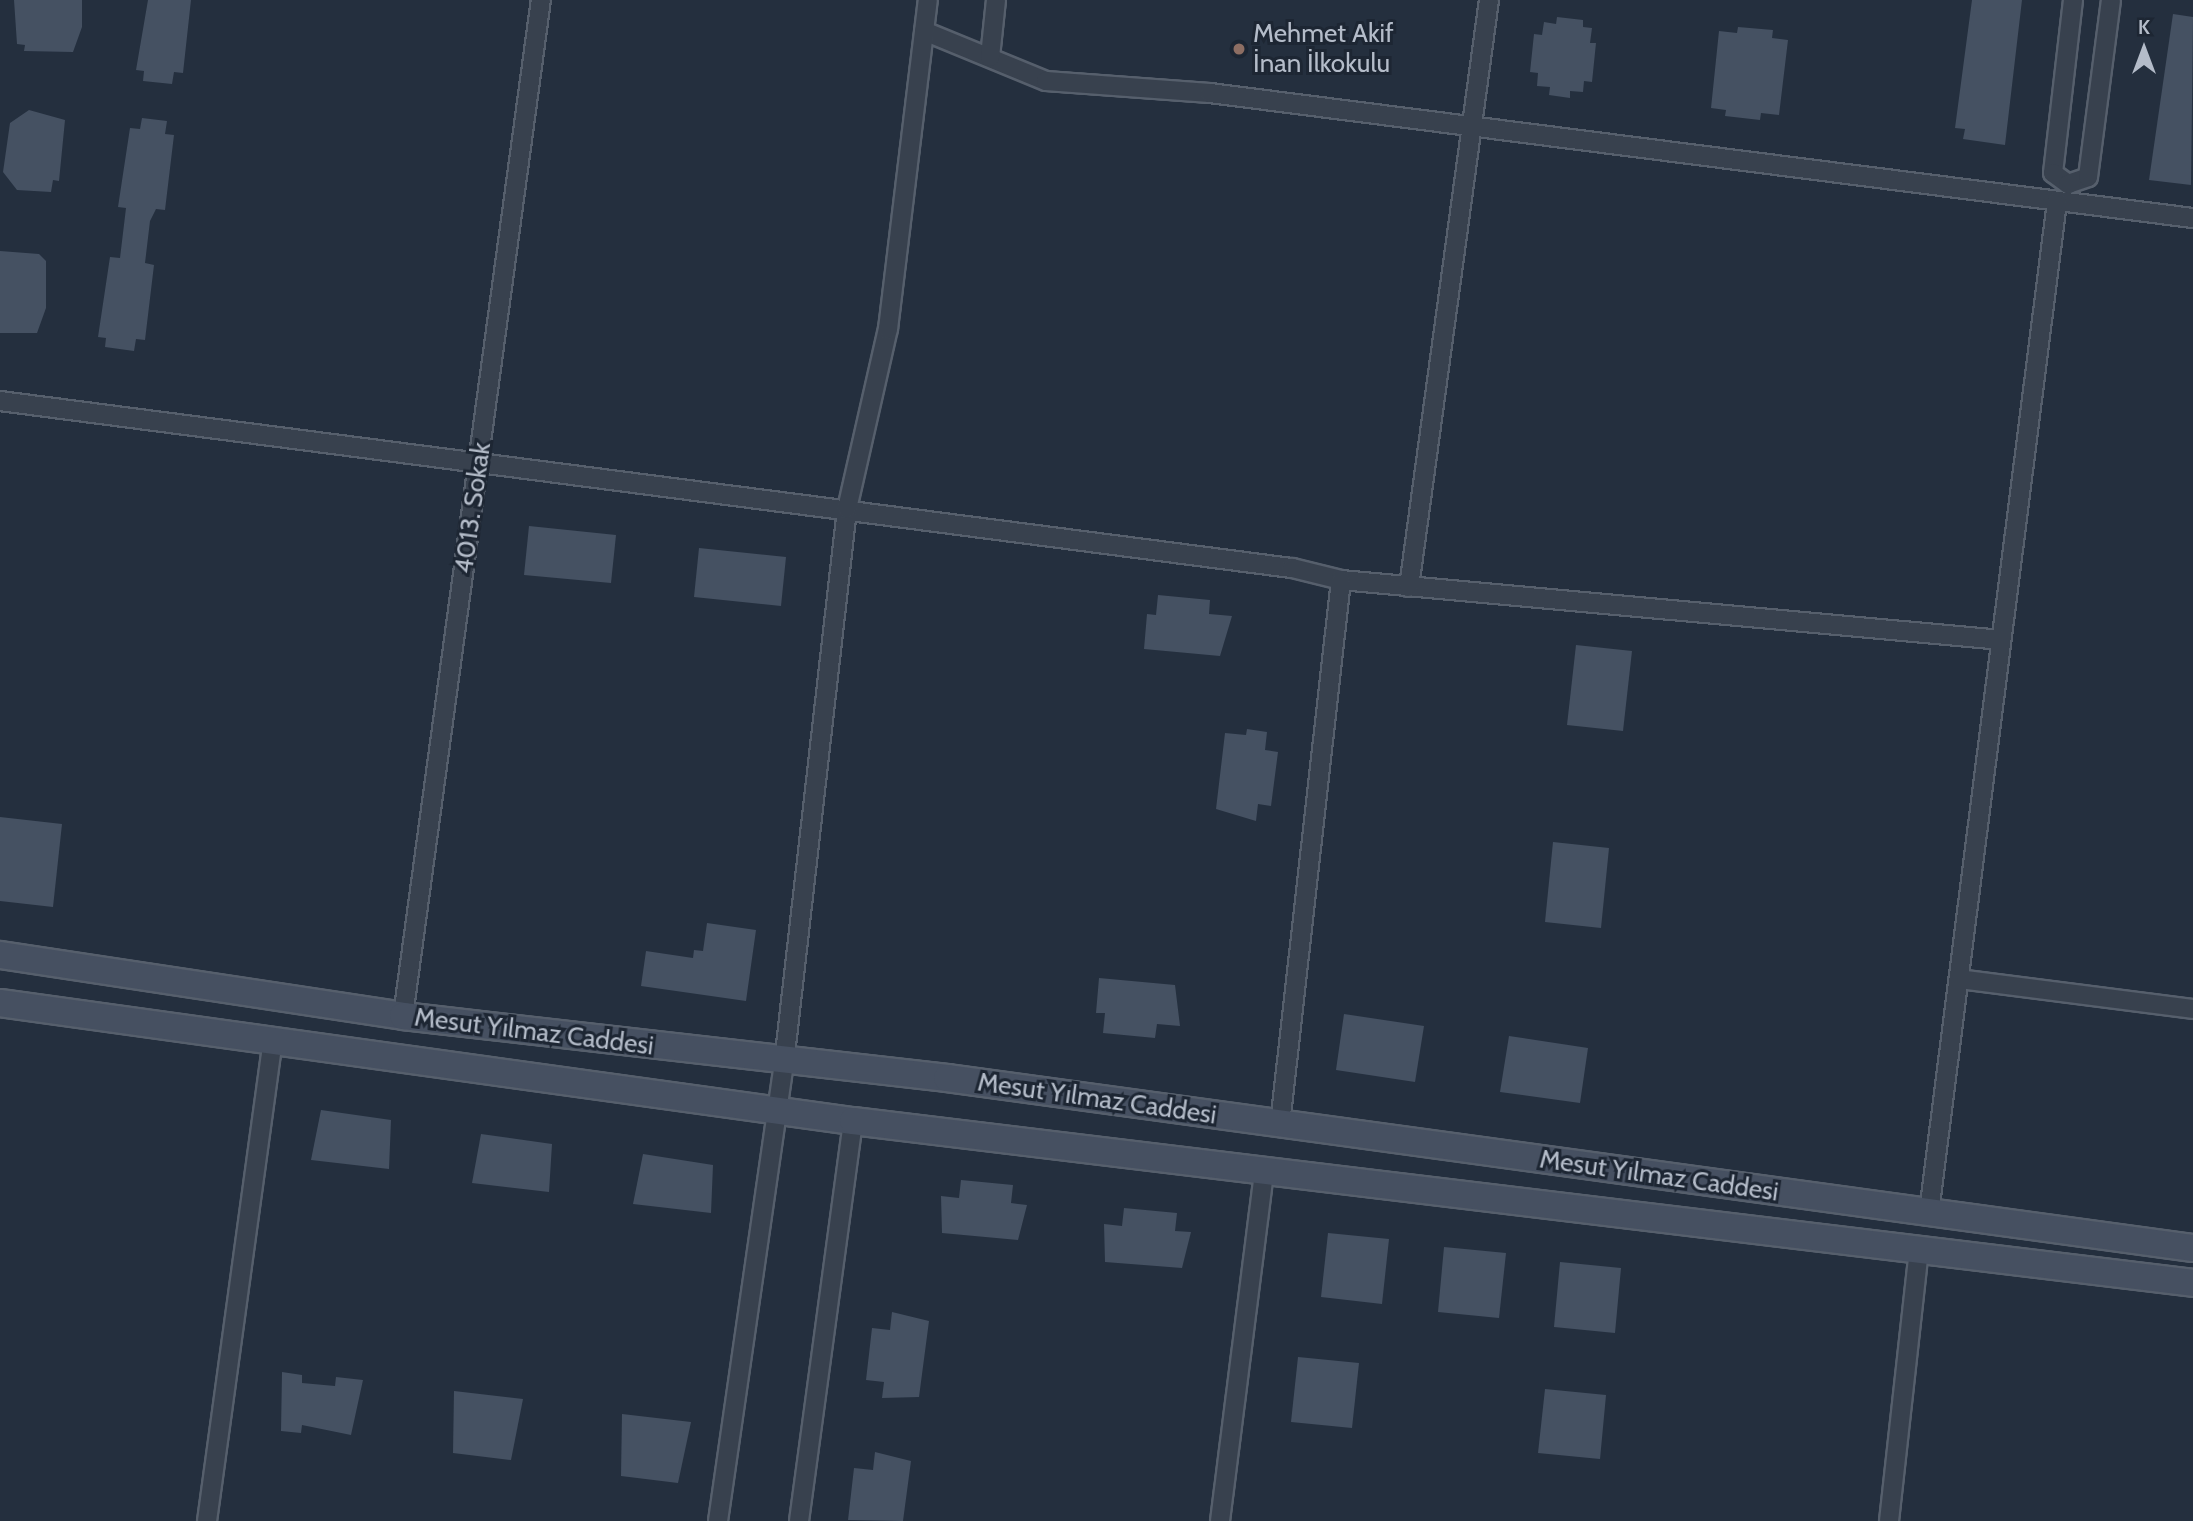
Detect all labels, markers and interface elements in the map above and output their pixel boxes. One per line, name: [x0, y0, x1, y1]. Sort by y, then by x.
north arrow: [2109, 14, 2179, 84]
text: K: [2138, 16, 2150, 39]
place label: Mehmet Akif İnan İlkokulu: [1253, 18, 1394, 80]
marker: Mehmet Akif İnan İlkokulu: [1231, 41, 1247, 57]
street label: 4013. Sokak: [448, 440, 498, 576]
street label: Mesut Yılmaz Caddesi: [413, 1002, 655, 1062]
street label: Mesut Yılmaz Caddesi: [976, 1067, 1218, 1131]
street label: Mesut Yılmaz Caddesi: [1538, 1144, 1780, 1208]

